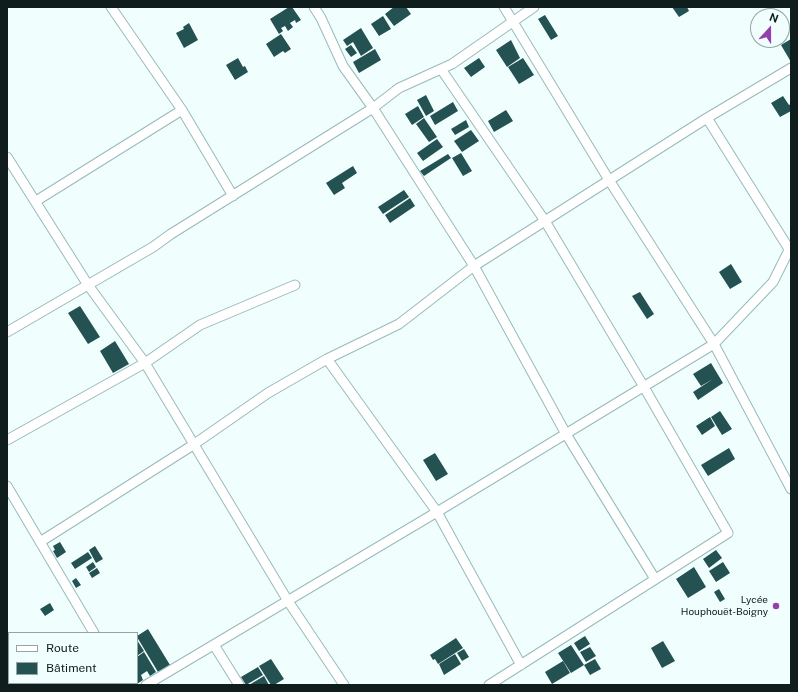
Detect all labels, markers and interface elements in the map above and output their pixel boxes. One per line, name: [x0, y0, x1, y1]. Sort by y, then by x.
north arrow: [750, 8, 790, 48]
text: N: [768, 11, 780, 25]
place label: Lycée Houphouët-Boigny: [681, 594, 768, 618]
marker: Lycée Houphouët-Boigny: [771, 601, 781, 611]
legend: [8, 632, 138, 684]
text: Route: [46, 641, 79, 655]
text: Bâtiment: [46, 661, 97, 675]

